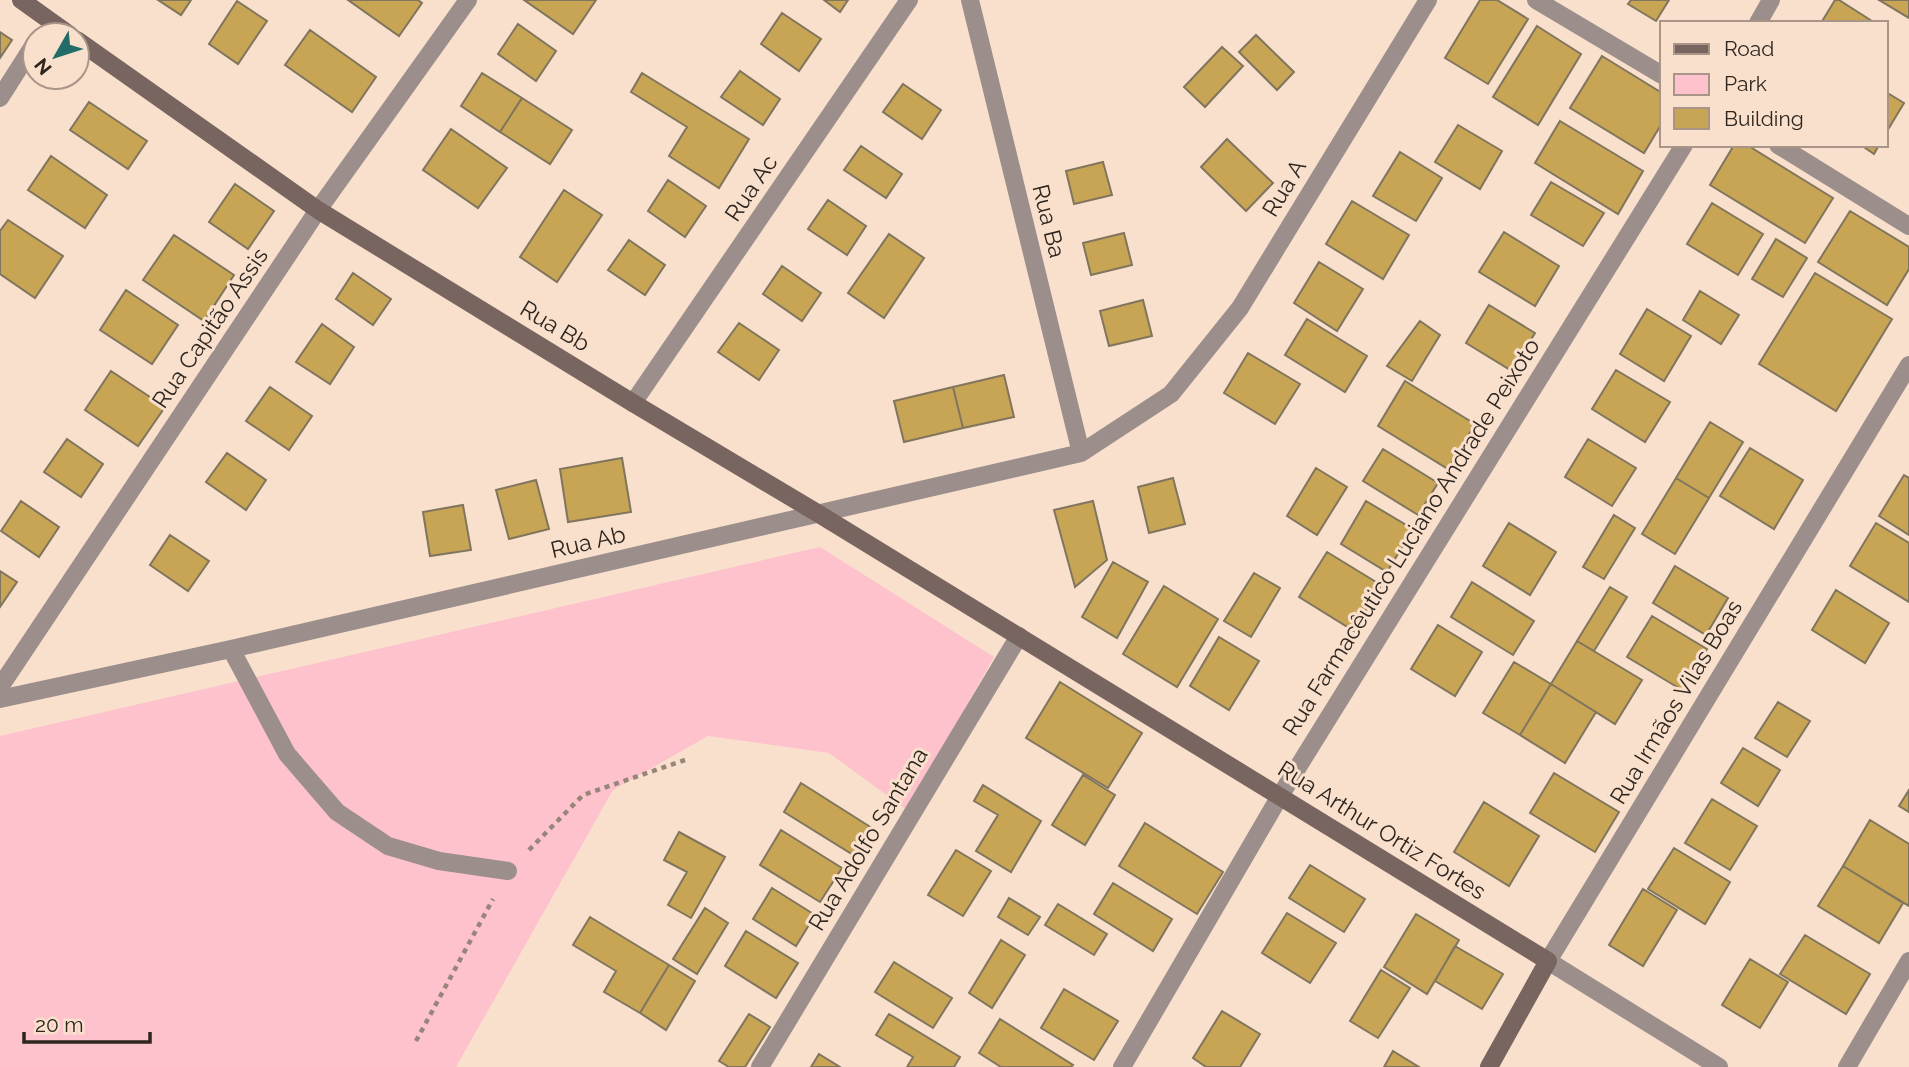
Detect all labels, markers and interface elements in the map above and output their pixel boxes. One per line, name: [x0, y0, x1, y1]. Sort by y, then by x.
north arrow: [21, 21, 91, 91]
legend: [1660, 21, 1888, 147]
text: Road: [1724, 36, 1774, 61]
text: N: [30, 54, 56, 79]
text: Park: [1724, 71, 1767, 96]
text: Building: [1724, 106, 1804, 131]
street label: Rua Ac: [719, 149, 782, 226]
street label: Rua A: [1256, 154, 1311, 221]
street label: Rua Ba: [1027, 181, 1072, 260]
street label: Rua Capitão Assis: [146, 243, 273, 413]
street label: Rua Bb: [516, 294, 595, 357]
street label: Rua Farmacêutico Luciano Andrade Peixoto: [1276, 333, 1545, 740]
street label: Rua Ab: [548, 520, 628, 563]
street label: Rua Irmãos Vilas Boas: [1604, 595, 1747, 809]
street label: Rua Adolfo Santana: [802, 742, 933, 935]
street label: Rua Arthur Ortiz Fortes: [1273, 755, 1491, 905]
scale bar: [24, 1000, 150, 1044]
text: 20 m: [35, 1012, 83, 1037]

